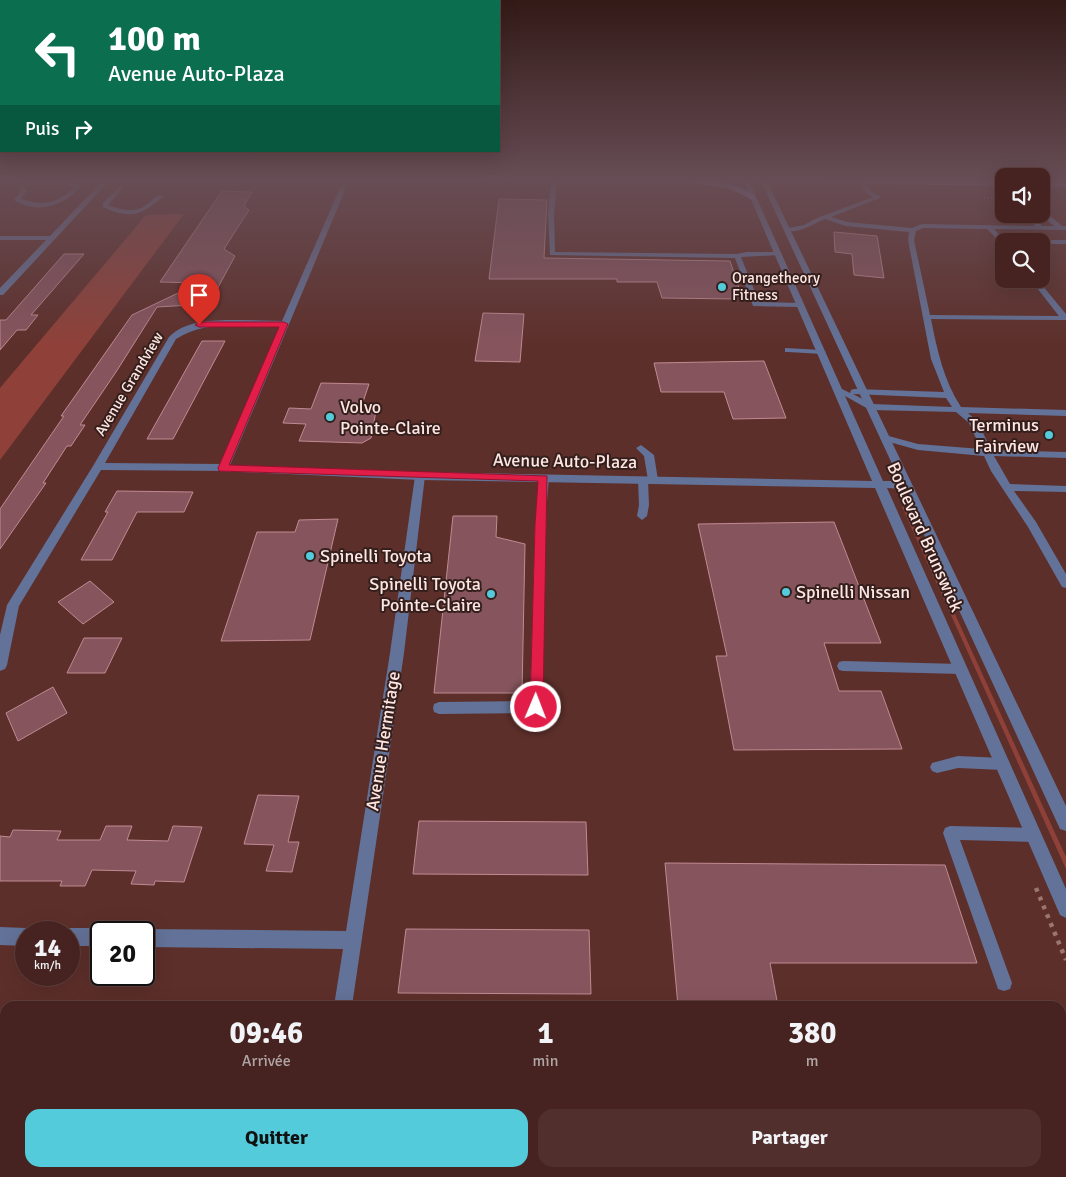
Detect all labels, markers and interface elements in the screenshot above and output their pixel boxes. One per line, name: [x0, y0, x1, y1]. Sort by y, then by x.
text: 100 m: [108, 17, 201, 60]
icon: left: [25, 20, 90, 85]
text: Avenue Auto-Plaza: [108, 60, 285, 87]
icon: right: [69, 115, 97, 143]
text: Puis: [25, 117, 59, 141]
map controls: [995, 168, 1050, 288]
button: sound: [995, 168, 1050, 223]
button: search: [995, 233, 1050, 288]
place label: Orangetheory Fitness: [732, 269, 820, 304]
pin: [178, 274, 220, 325]
icon: arrive: [185, 281, 213, 309]
marker: Orangetheory Fitness: [716, 281, 728, 293]
street label: Avenue Grandview: [91, 329, 167, 439]
place label: Volvo Pointe-Claire: [340, 396, 441, 439]
marker: Volvo Pointe-Claire: [324, 411, 336, 423]
place label: Terminus Fairview: [969, 414, 1039, 457]
marker: Terminus Fairview: [1043, 429, 1055, 441]
street label: Avenue Auto-Plaza: [493, 449, 637, 473]
street label: Boulevard Brunswick: [882, 459, 968, 615]
place label: Spinelli Toyota: [320, 545, 432, 567]
marker: Spinelli Toyota: [304, 550, 316, 562]
place label: Spinelli Toyota Pointe-Claire: [369, 573, 481, 616]
place label: Spinelli Nissan: [796, 581, 910, 603]
marker: Spinelli Nissan: [780, 586, 792, 598]
marker: Spinelli Toyota Pointe-Claire: [485, 588, 497, 600]
street label: Avenue Hermitage: [361, 670, 405, 812]
position arrow: [509, 680, 561, 732]
speed limit sign: 20: [90, 921, 155, 986]
text: 14: [34, 932, 61, 963]
text: km/h: [34, 958, 61, 973]
text: 09:46: [229, 1015, 303, 1052]
text: 1: [537, 1015, 554, 1052]
text: 380: [788, 1015, 836, 1052]
text: Arrivée: [242, 1051, 291, 1071]
text: min: [533, 1051, 558, 1071]
text: m: [806, 1051, 819, 1071]
button: Quitter: [25, 1109, 528, 1167]
button: Partager: [538, 1109, 1041, 1167]

